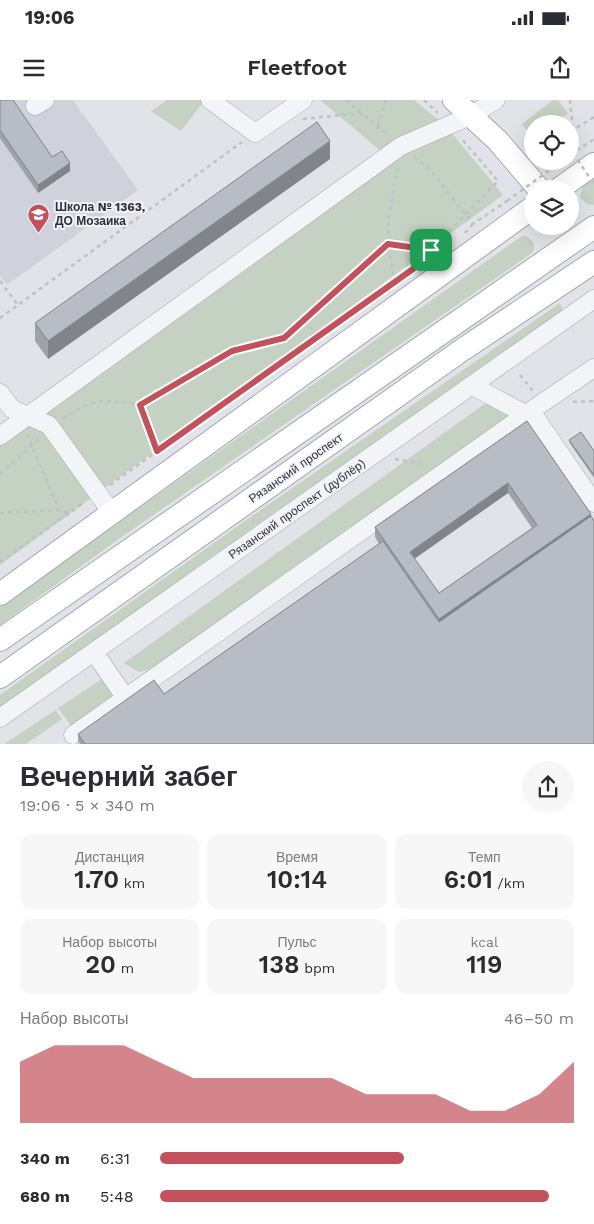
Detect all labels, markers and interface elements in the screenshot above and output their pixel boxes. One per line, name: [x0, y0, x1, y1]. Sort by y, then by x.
text: 19:06: [25, 6, 75, 29]
icon: menu: [20, 54, 48, 82]
icon: share: [546, 54, 574, 82]
text: Fleetfoot: [247, 55, 347, 80]
map controls: [524, 115, 579, 235]
button: locate: [524, 115, 579, 170]
button: layers: [524, 180, 579, 235]
place label: Школа № 1363, ДО Мозаика: [55, 200, 145, 228]
school or university icon: Школа № 1363, ДО Мозаика: [27, 202, 51, 233]
pin: [410, 229, 452, 271]
icon: arrive: [417, 236, 445, 264]
street label: Рязанский проспект: [246, 430, 346, 506]
street label: Рязанский проспект (дублёр): [226, 456, 368, 562]
text: Вечерний забег: [20, 760, 238, 793]
button: share: [522, 761, 574, 813]
text: 19:06 · 5 × 340 m: [20, 796, 155, 815]
text: Дистанция: [75, 849, 144, 865]
text: Время: [276, 849, 318, 865]
text: Темп: [468, 849, 501, 865]
text: 1.70: [74, 865, 119, 894]
text: 10:14: [267, 865, 327, 894]
text: 6:01: [444, 865, 493, 894]
text: km: [119, 875, 145, 891]
text: /km: [493, 875, 525, 891]
text: Набор высоты: [62, 934, 157, 950]
text: Пульс: [277, 934, 317, 950]
text: kcal: [470, 934, 498, 950]
text: 20: [85, 950, 116, 979]
text: 138: [259, 950, 300, 979]
text: 119: [466, 950, 502, 979]
text: m: [116, 960, 134, 976]
text: bpm: [300, 960, 335, 976]
text: Набор высоты: [20, 1009, 128, 1028]
text: 46–50 m: [504, 1009, 574, 1028]
text: 340 m: [20, 1149, 70, 1168]
text: 6:31: [100, 1149, 130, 1168]
text: 680 m: [20, 1187, 70, 1206]
text: 5:48: [100, 1187, 134, 1206]

